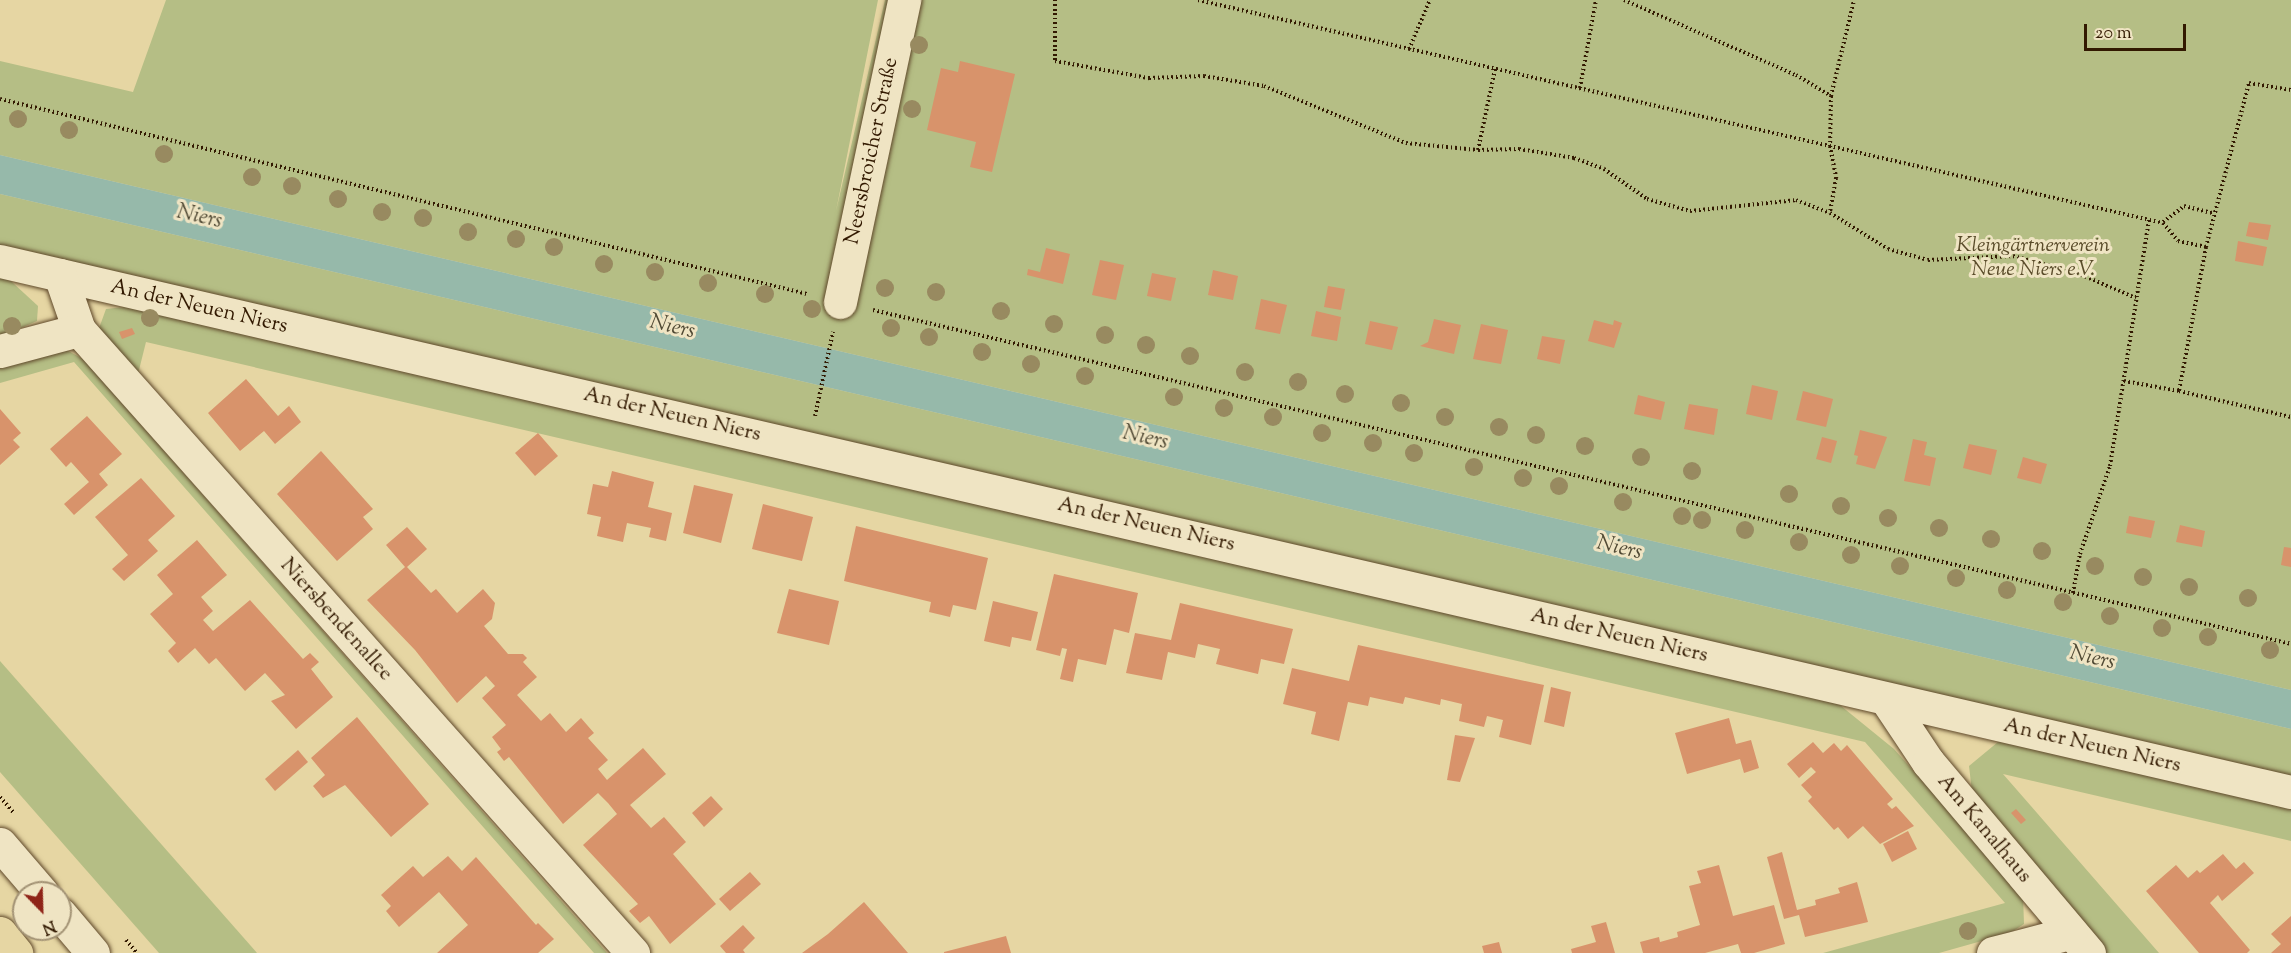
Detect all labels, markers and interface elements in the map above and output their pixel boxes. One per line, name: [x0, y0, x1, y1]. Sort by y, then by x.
scale bar: [2087, 12, 2189, 50]
text: 20 m: [2095, 21, 2132, 47]
street label: Neersbroicher Straße: [840, 55, 904, 247]
water label: Niers: [174, 200, 224, 236]
park label: Kleingärtnerverein Neue Niers e.V.: [1956, 233, 2110, 283]
street label: An der Neuen Niers: [108, 274, 290, 340]
water label: Niers: [647, 310, 697, 346]
street label: An der Neuen Niers: [581, 382, 763, 448]
water label: Niers: [1120, 421, 1170, 457]
street label: An der Neuen Niers: [1055, 492, 1237, 558]
water label: Niers: [1594, 531, 1644, 567]
street label: Niersbendenallee: [274, 553, 398, 687]
street label: An der Neuen Niers: [1528, 603, 1710, 669]
water label: Niers: [2067, 641, 2117, 677]
street label: An der Neuen Niers: [2001, 713, 2183, 779]
street label: Am Kanalhaus: [1931, 770, 2037, 888]
north arrow: [12, 881, 72, 941]
text: N: [38, 913, 59, 939]

